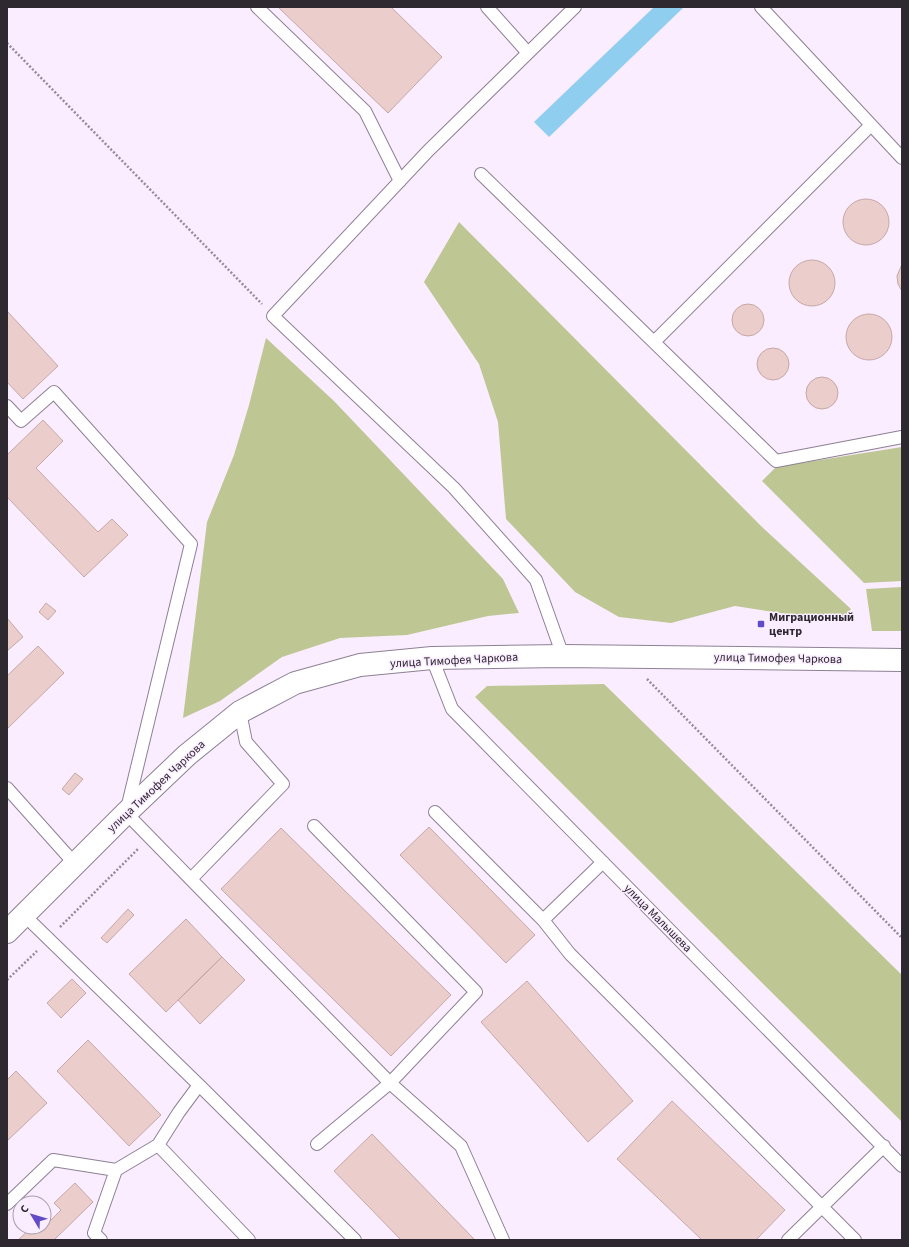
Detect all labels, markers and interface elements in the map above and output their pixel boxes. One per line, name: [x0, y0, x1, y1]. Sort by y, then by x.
place label: Миграционный центр: [769, 609, 854, 640]
marker: Миграционный центр: [756, 619, 766, 629]
street label: улица Тимофея Чаркова: [390, 649, 518, 672]
street label: улица Тимофея Чаркова: [714, 649, 842, 668]
street label: улица Тимофея Чаркова: [104, 736, 209, 836]
street label: улица Малышева: [620, 880, 696, 956]
north arrow: [12, 1195, 52, 1235]
text: С: [17, 1202, 33, 1216]

